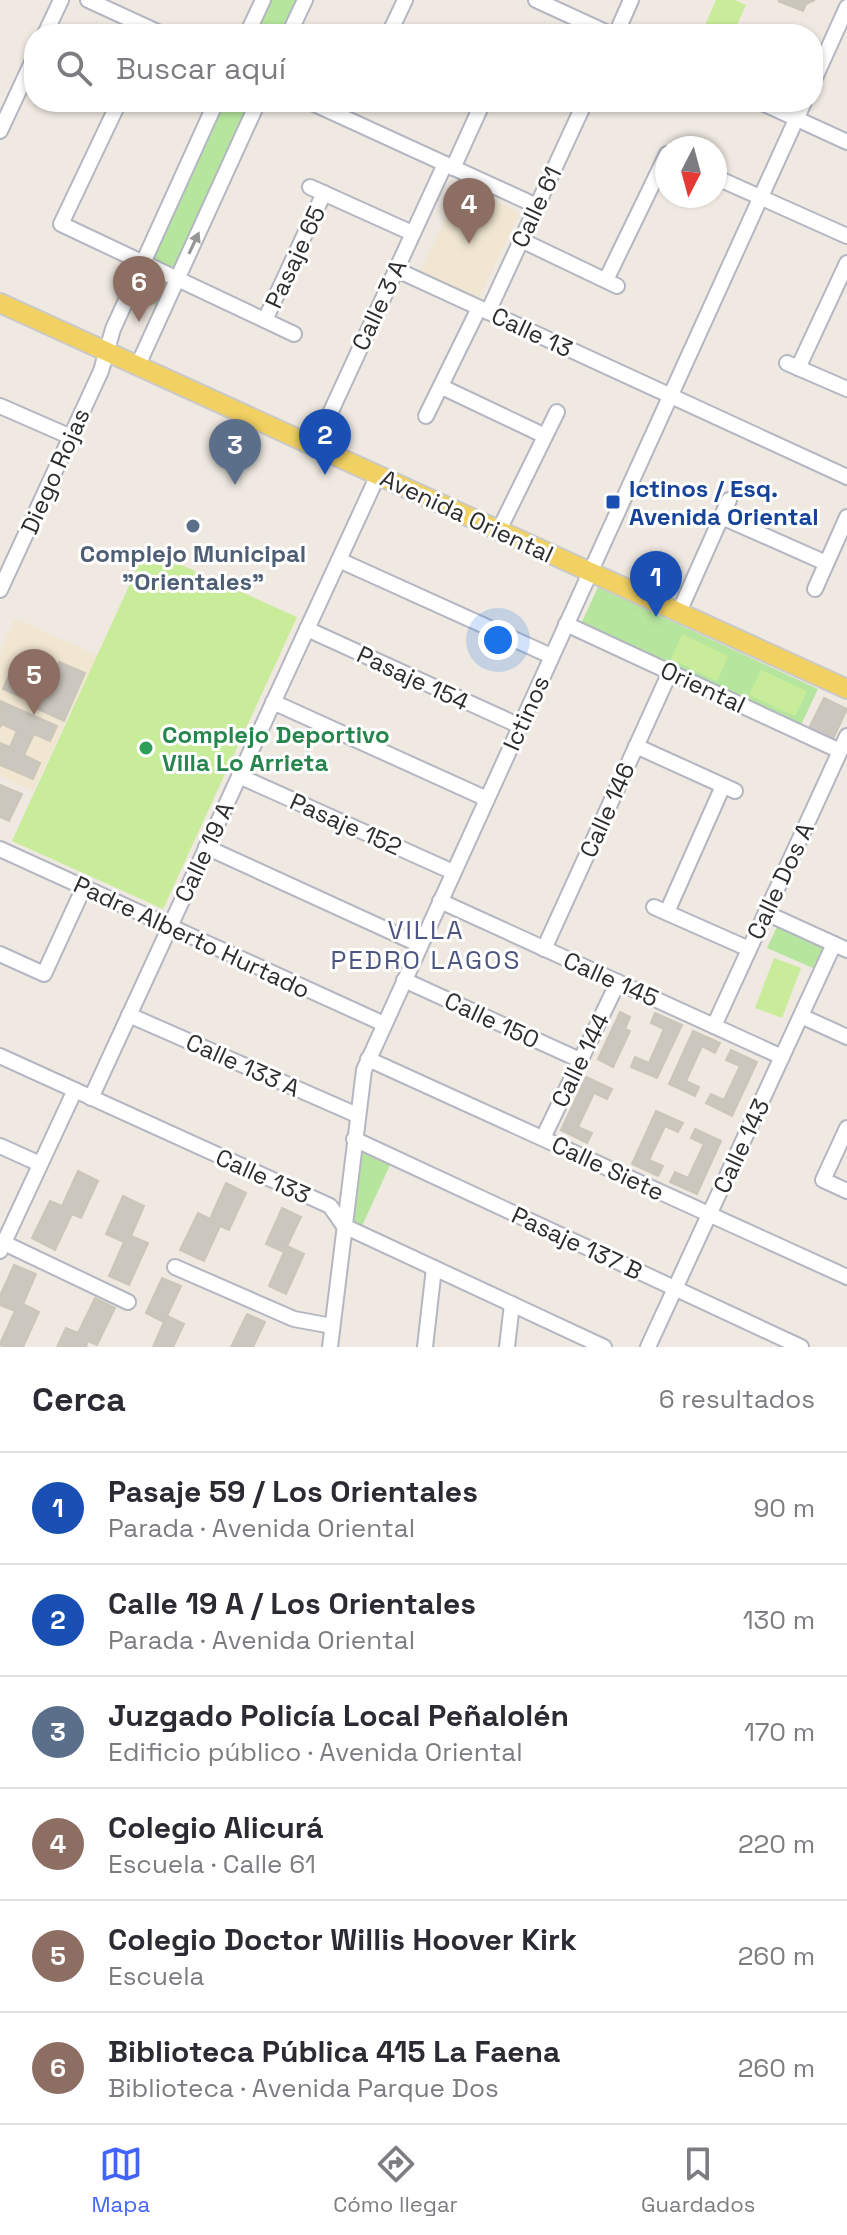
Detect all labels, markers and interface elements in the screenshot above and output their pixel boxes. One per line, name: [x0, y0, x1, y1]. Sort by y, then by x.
search box: [24, 24, 823, 112]
icon: search: [52, 46, 96, 90]
text: Buscar aquí: [116, 49, 286, 88]
north arrow: [655, 136, 727, 208]
street label: Calle 61: [504, 161, 568, 253]
pin: 4: [443, 178, 495, 244]
street label: Pasaje 65: [258, 201, 332, 313]
one-way arrow: [187, 232, 201, 255]
street label: Calle 3 A: [344, 255, 414, 355]
pin: 6: [113, 256, 165, 322]
street label: Calle 13: [487, 300, 577, 364]
street label: Diego Rojas: [13, 403, 97, 539]
pin: 2: [299, 409, 351, 475]
pin: 3: [209, 419, 261, 485]
street label: Avenida Oriental: [375, 462, 559, 570]
place label: Ictinos / Esq. Avenida Oriental: [629, 473, 819, 532]
marker: Ictinos / Esq. Avenida Oriental: [604, 493, 622, 511]
marker: Complejo Municipal "Orientales": [184, 517, 202, 535]
place label: Complejo Municipal "Orientales": [80, 538, 306, 597]
pin: 1: [630, 551, 682, 617]
your location: [478, 620, 518, 660]
street label: Pasaje 154: [352, 639, 474, 717]
pin: 5: [8, 649, 60, 715]
street label: Oriental: [656, 654, 750, 720]
street label: Ictinos: [496, 671, 556, 755]
place label: Complejo Deportivo Villa Lo Arrieta: [162, 719, 390, 778]
marker: Complejo Deportivo Villa Lo Arrieta: [137, 739, 155, 757]
street label: Calle 146: [572, 758, 642, 862]
street label: Pasaje 152: [285, 786, 407, 862]
street label: Calle 19 A: [167, 797, 241, 907]
street label: Calle Dos A: [739, 817, 821, 945]
street label: Padre Alberto Hurtado: [69, 869, 315, 1005]
district label: VILLA PEDRO LAGOS: [331, 913, 521, 977]
street label: Calle 145: [559, 944, 663, 1014]
street label: Calle 150: [440, 985, 544, 1055]
street label: Calle 144: [544, 1008, 616, 1112]
street label: Calle 133 A: [181, 1026, 305, 1104]
street label: Calle 143: [706, 1094, 776, 1198]
street label: Calle Siete: [547, 1128, 669, 1208]
street label: Calle 133: [211, 1141, 315, 1211]
street label: Pasaje 137 B: [507, 1199, 647, 1287]
text: Cerca: [32, 1378, 126, 1421]
text: 6 resultados: [659, 1382, 815, 1416]
text: Pasaje 59 / Los Orientales: [108, 1472, 478, 1511]
text: 1: [52, 1491, 64, 1525]
text: 90 m: [753, 1491, 815, 1525]
text: Parada · Avenida Oriental: [108, 1511, 415, 1545]
text: Calle 19 A / Los Orientales: [108, 1584, 476, 1623]
text: 2: [50, 1603, 66, 1637]
text: 130 m: [743, 1603, 815, 1637]
text: Parada · Avenida Oriental: [108, 1623, 415, 1657]
text: Juzgado Policía Local Peñalolén: [108, 1696, 569, 1735]
text: 3: [50, 1715, 66, 1749]
text: 170 m: [744, 1715, 815, 1749]
text: Edificio público · Avenida Oriental: [108, 1735, 523, 1769]
text: Colegio Alicurá: [108, 1808, 324, 1847]
text: 4: [50, 1827, 66, 1861]
text: 220 m: [738, 1827, 815, 1861]
text: Escuela · Calle 61: [108, 1847, 316, 1881]
text: Colegio Doctor Willis Hoover Kirk: [108, 1920, 577, 1959]
text: 5: [50, 1939, 66, 1973]
text: 260 m: [738, 1939, 815, 1973]
text: Escuela: [108, 1959, 205, 1993]
text: Biblioteca Pública 415 La Faena: [108, 2032, 560, 2071]
text: 6: [50, 2051, 66, 2085]
text: 260 m: [738, 2051, 815, 2085]
text: Biblioteca · Avenida Parque Dos: [108, 2071, 499, 2105]
tab: Mapa: [92, 2142, 150, 2218]
tab: Cómo llegar: [333, 2142, 458, 2218]
tab: Guardados: [641, 2142, 755, 2218]

